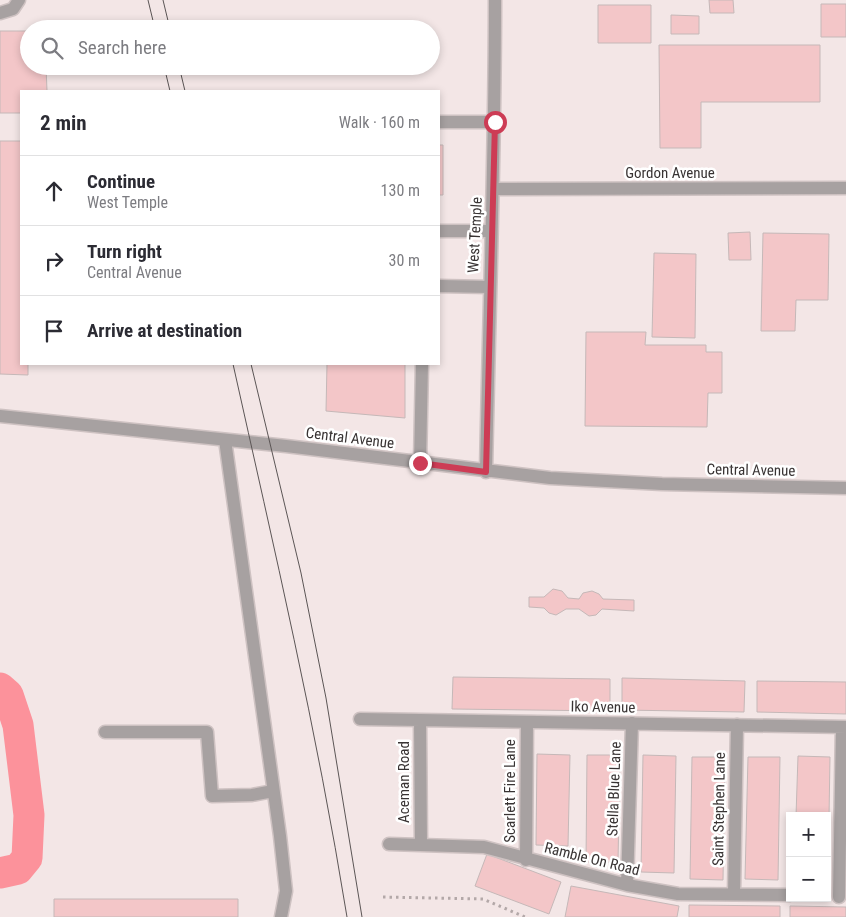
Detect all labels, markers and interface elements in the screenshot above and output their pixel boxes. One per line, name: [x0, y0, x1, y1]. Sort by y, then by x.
search box: [20, 20, 440, 75]
icon: search: [38, 34, 66, 62]
text: Search here: [78, 36, 166, 59]
text: 2 min: [40, 111, 87, 135]
route start: [484, 111, 507, 134]
text: Walk · 160 m: [339, 113, 420, 132]
street label: Gordon Avenue: [625, 164, 715, 182]
text: Continue: [87, 170, 155, 193]
icon: ahead: [40, 177, 68, 205]
text: 130 m: [381, 181, 420, 200]
text: West Temple: [87, 193, 168, 212]
street label: West Temple: [464, 197, 486, 273]
text: Turn right: [87, 240, 162, 263]
icon: right: [40, 247, 68, 275]
text: 30 m: [388, 251, 420, 270]
text: Central Avenue: [87, 263, 182, 282]
icon: arrive: [40, 317, 68, 345]
text: Arrive at destination: [87, 319, 242, 342]
street label: Central Avenue: [305, 424, 395, 452]
route end: [409, 452, 432, 475]
street label: Central Avenue: [706, 460, 796, 480]
street label: Iko Avenue: [571, 697, 635, 717]
street label: Scarlett Fire Lane: [501, 739, 519, 843]
street label: Aceman Road: [395, 741, 413, 823]
street label: Stella Blue Lane: [603, 741, 625, 837]
street label: Saint Stephen Lane: [709, 752, 729, 866]
map controls: [786, 812, 831, 902]
button: +: [786, 812, 831, 857]
street label: Ramble On Road: [542, 838, 642, 880]
button: −: [786, 857, 831, 902]

